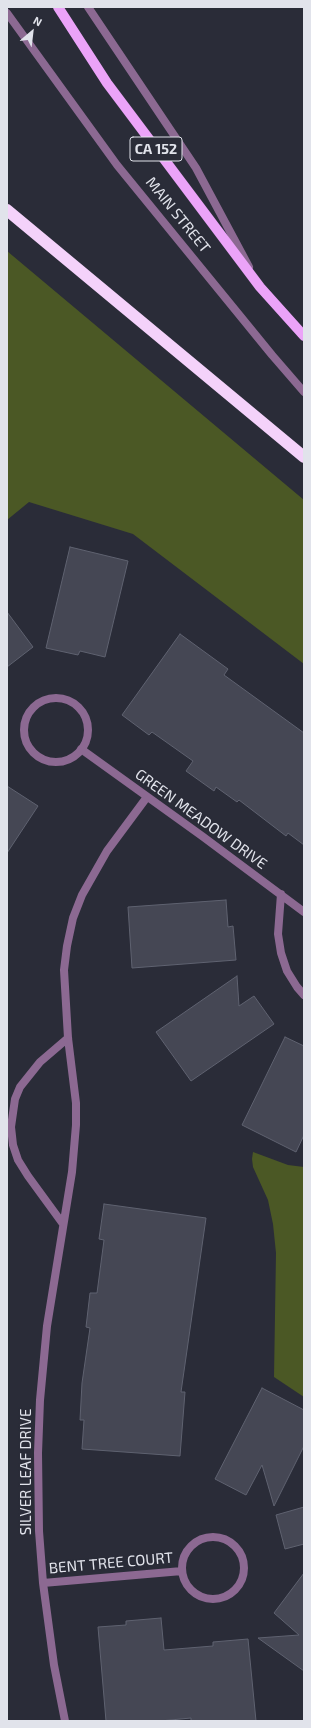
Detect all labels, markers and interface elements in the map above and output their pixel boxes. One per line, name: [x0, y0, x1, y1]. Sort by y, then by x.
north arrow: [12, 12, 52, 52]
text: N: [31, 13, 44, 29]
road number: CA 152: [130, 137, 182, 161]
street label: MAIN STREET: [142, 173, 214, 257]
street label: GREEN MEADOW DRIVE: [132, 765, 270, 873]
street label: SILVER LEAF DRIVE: [17, 1409, 35, 1535]
street label: BENT TREE COURT: [48, 1549, 174, 1577]

